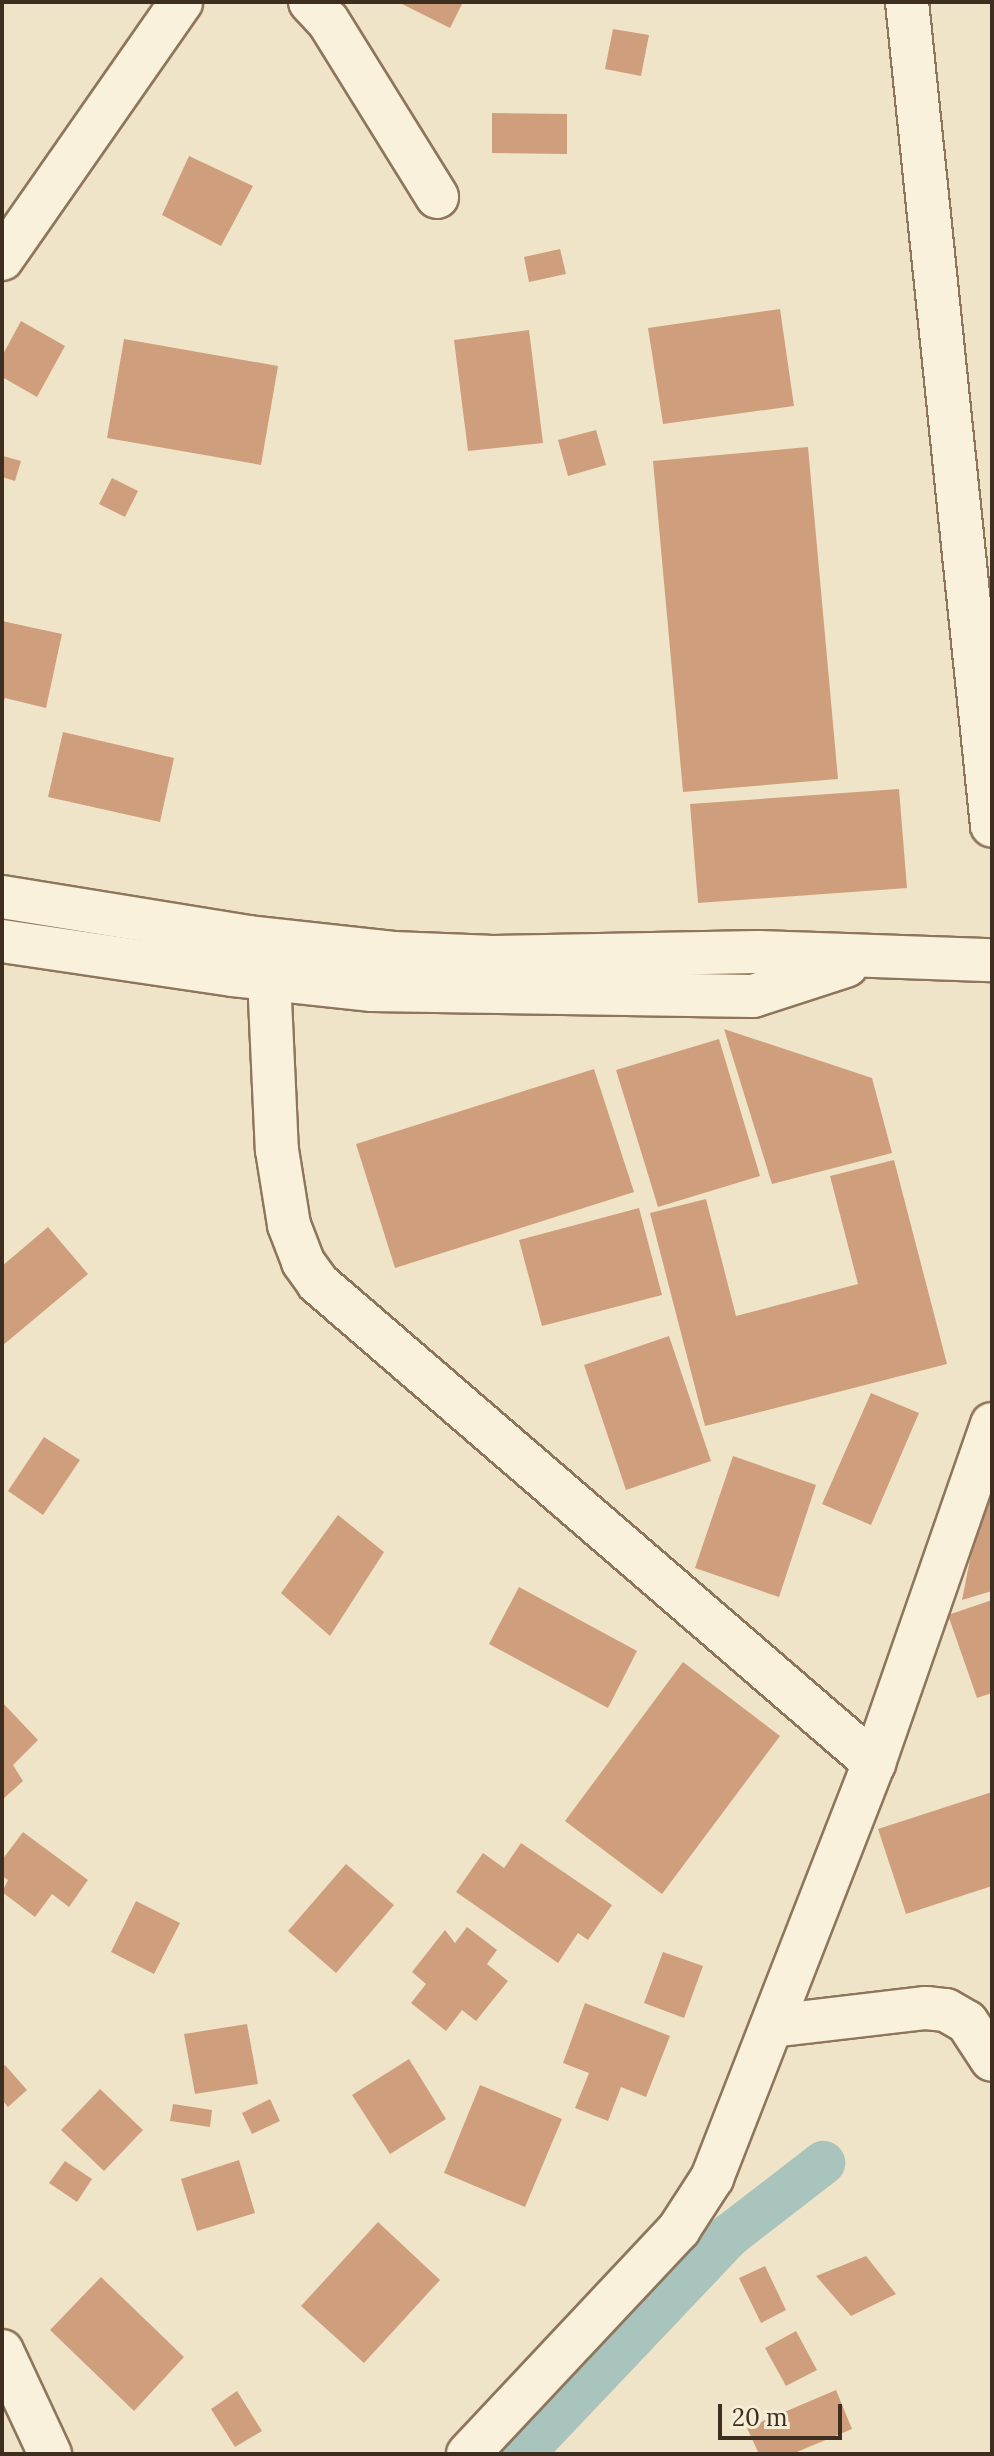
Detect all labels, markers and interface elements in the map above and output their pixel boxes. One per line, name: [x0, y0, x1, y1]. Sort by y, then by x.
scale bar: [722, 2388, 846, 2438]
text: 20 m: [732, 2402, 788, 2433]

